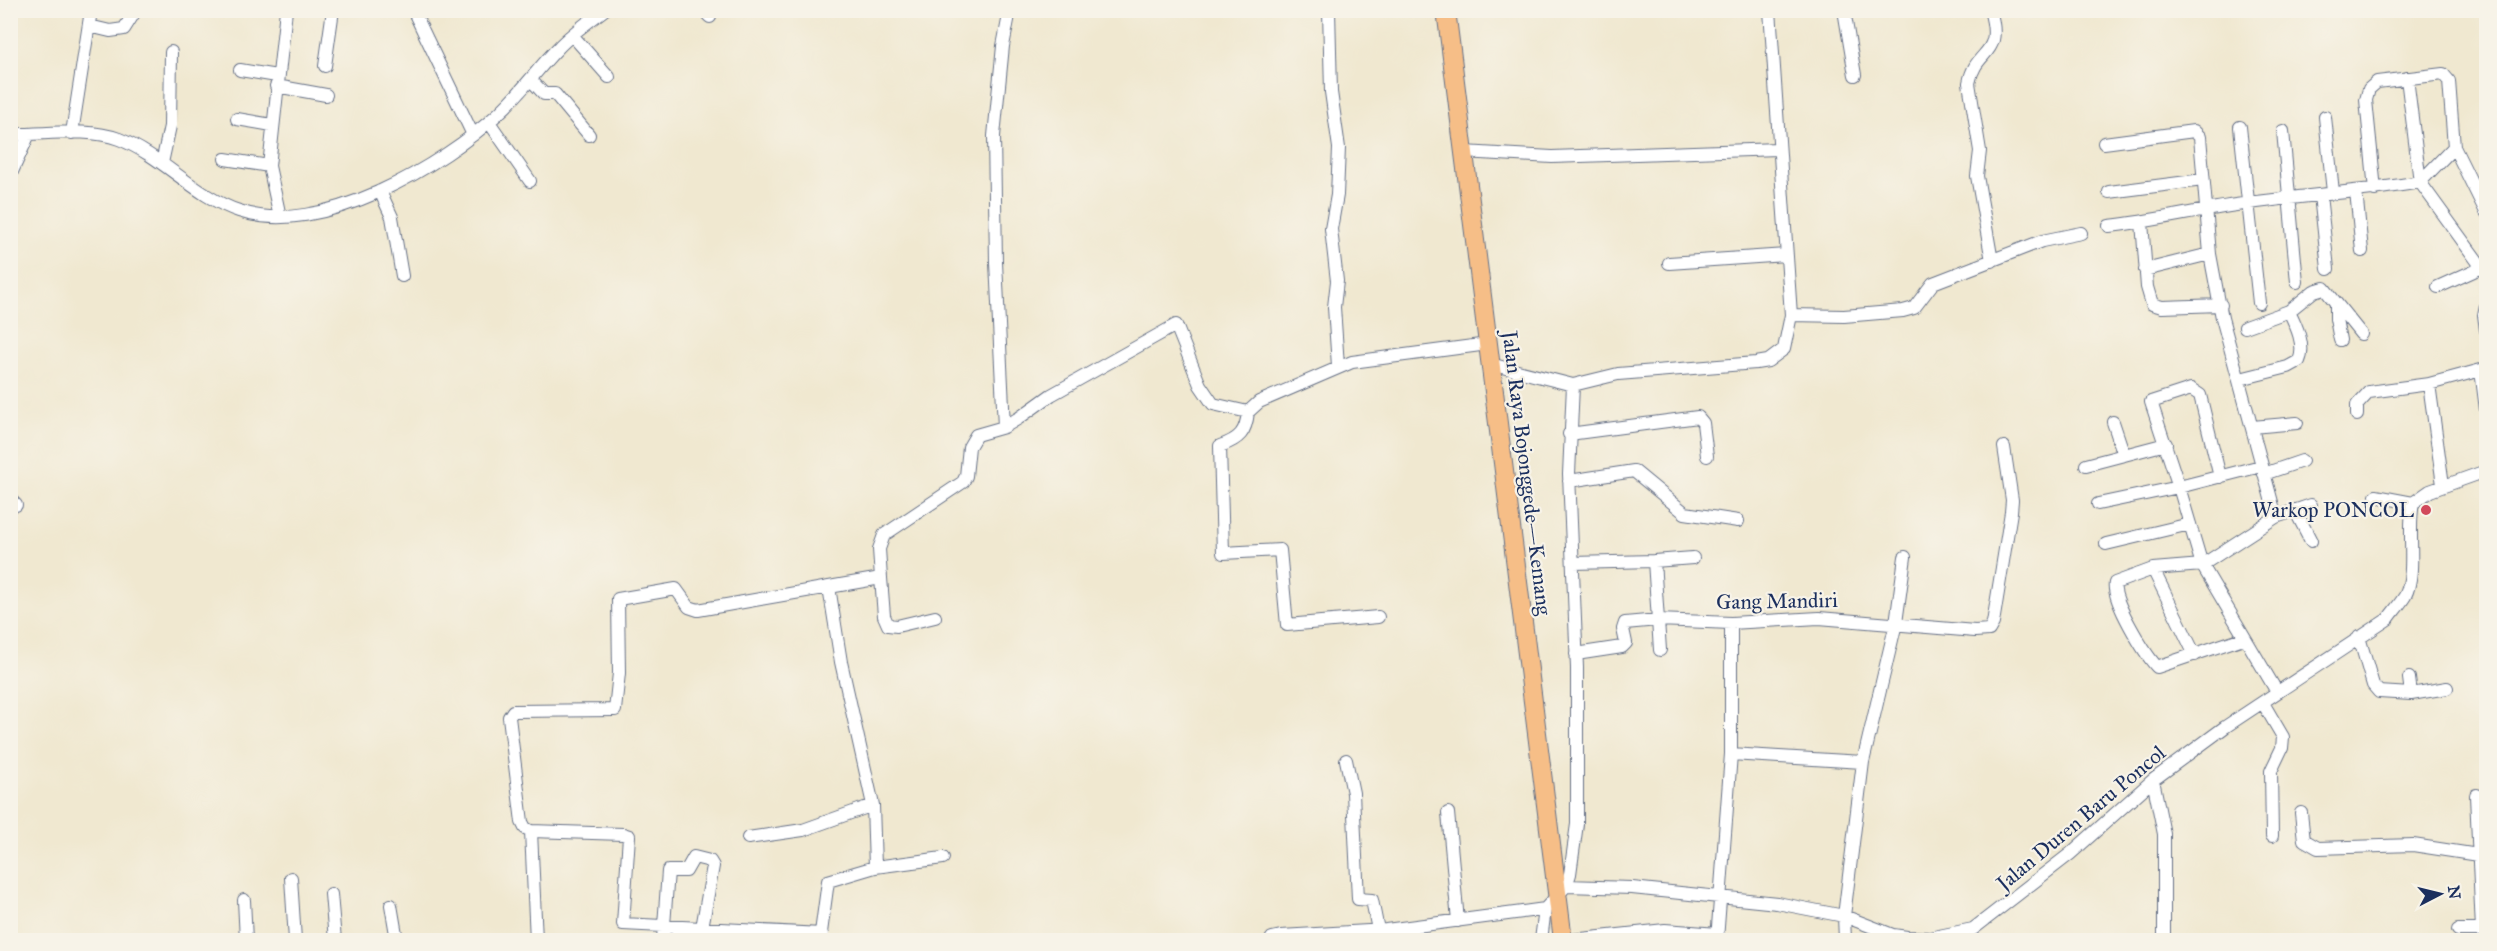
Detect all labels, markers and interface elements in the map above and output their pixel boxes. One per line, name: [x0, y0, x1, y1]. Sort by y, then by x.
street label: Jalan Raya Bojonggede—Kemang: [1496, 327, 1557, 617]
place label: Warkop PONCOL: [2252, 497, 2414, 523]
marker: Warkop PONCOL: [2419, 503, 2433, 517]
street label: Gang Mandiri: [1716, 587, 1838, 615]
street label: Jalan Duren Baru Poncol: [1990, 739, 2171, 898]
north arrow: [2410, 864, 2470, 924]
text: N: [2444, 884, 2465, 901]

